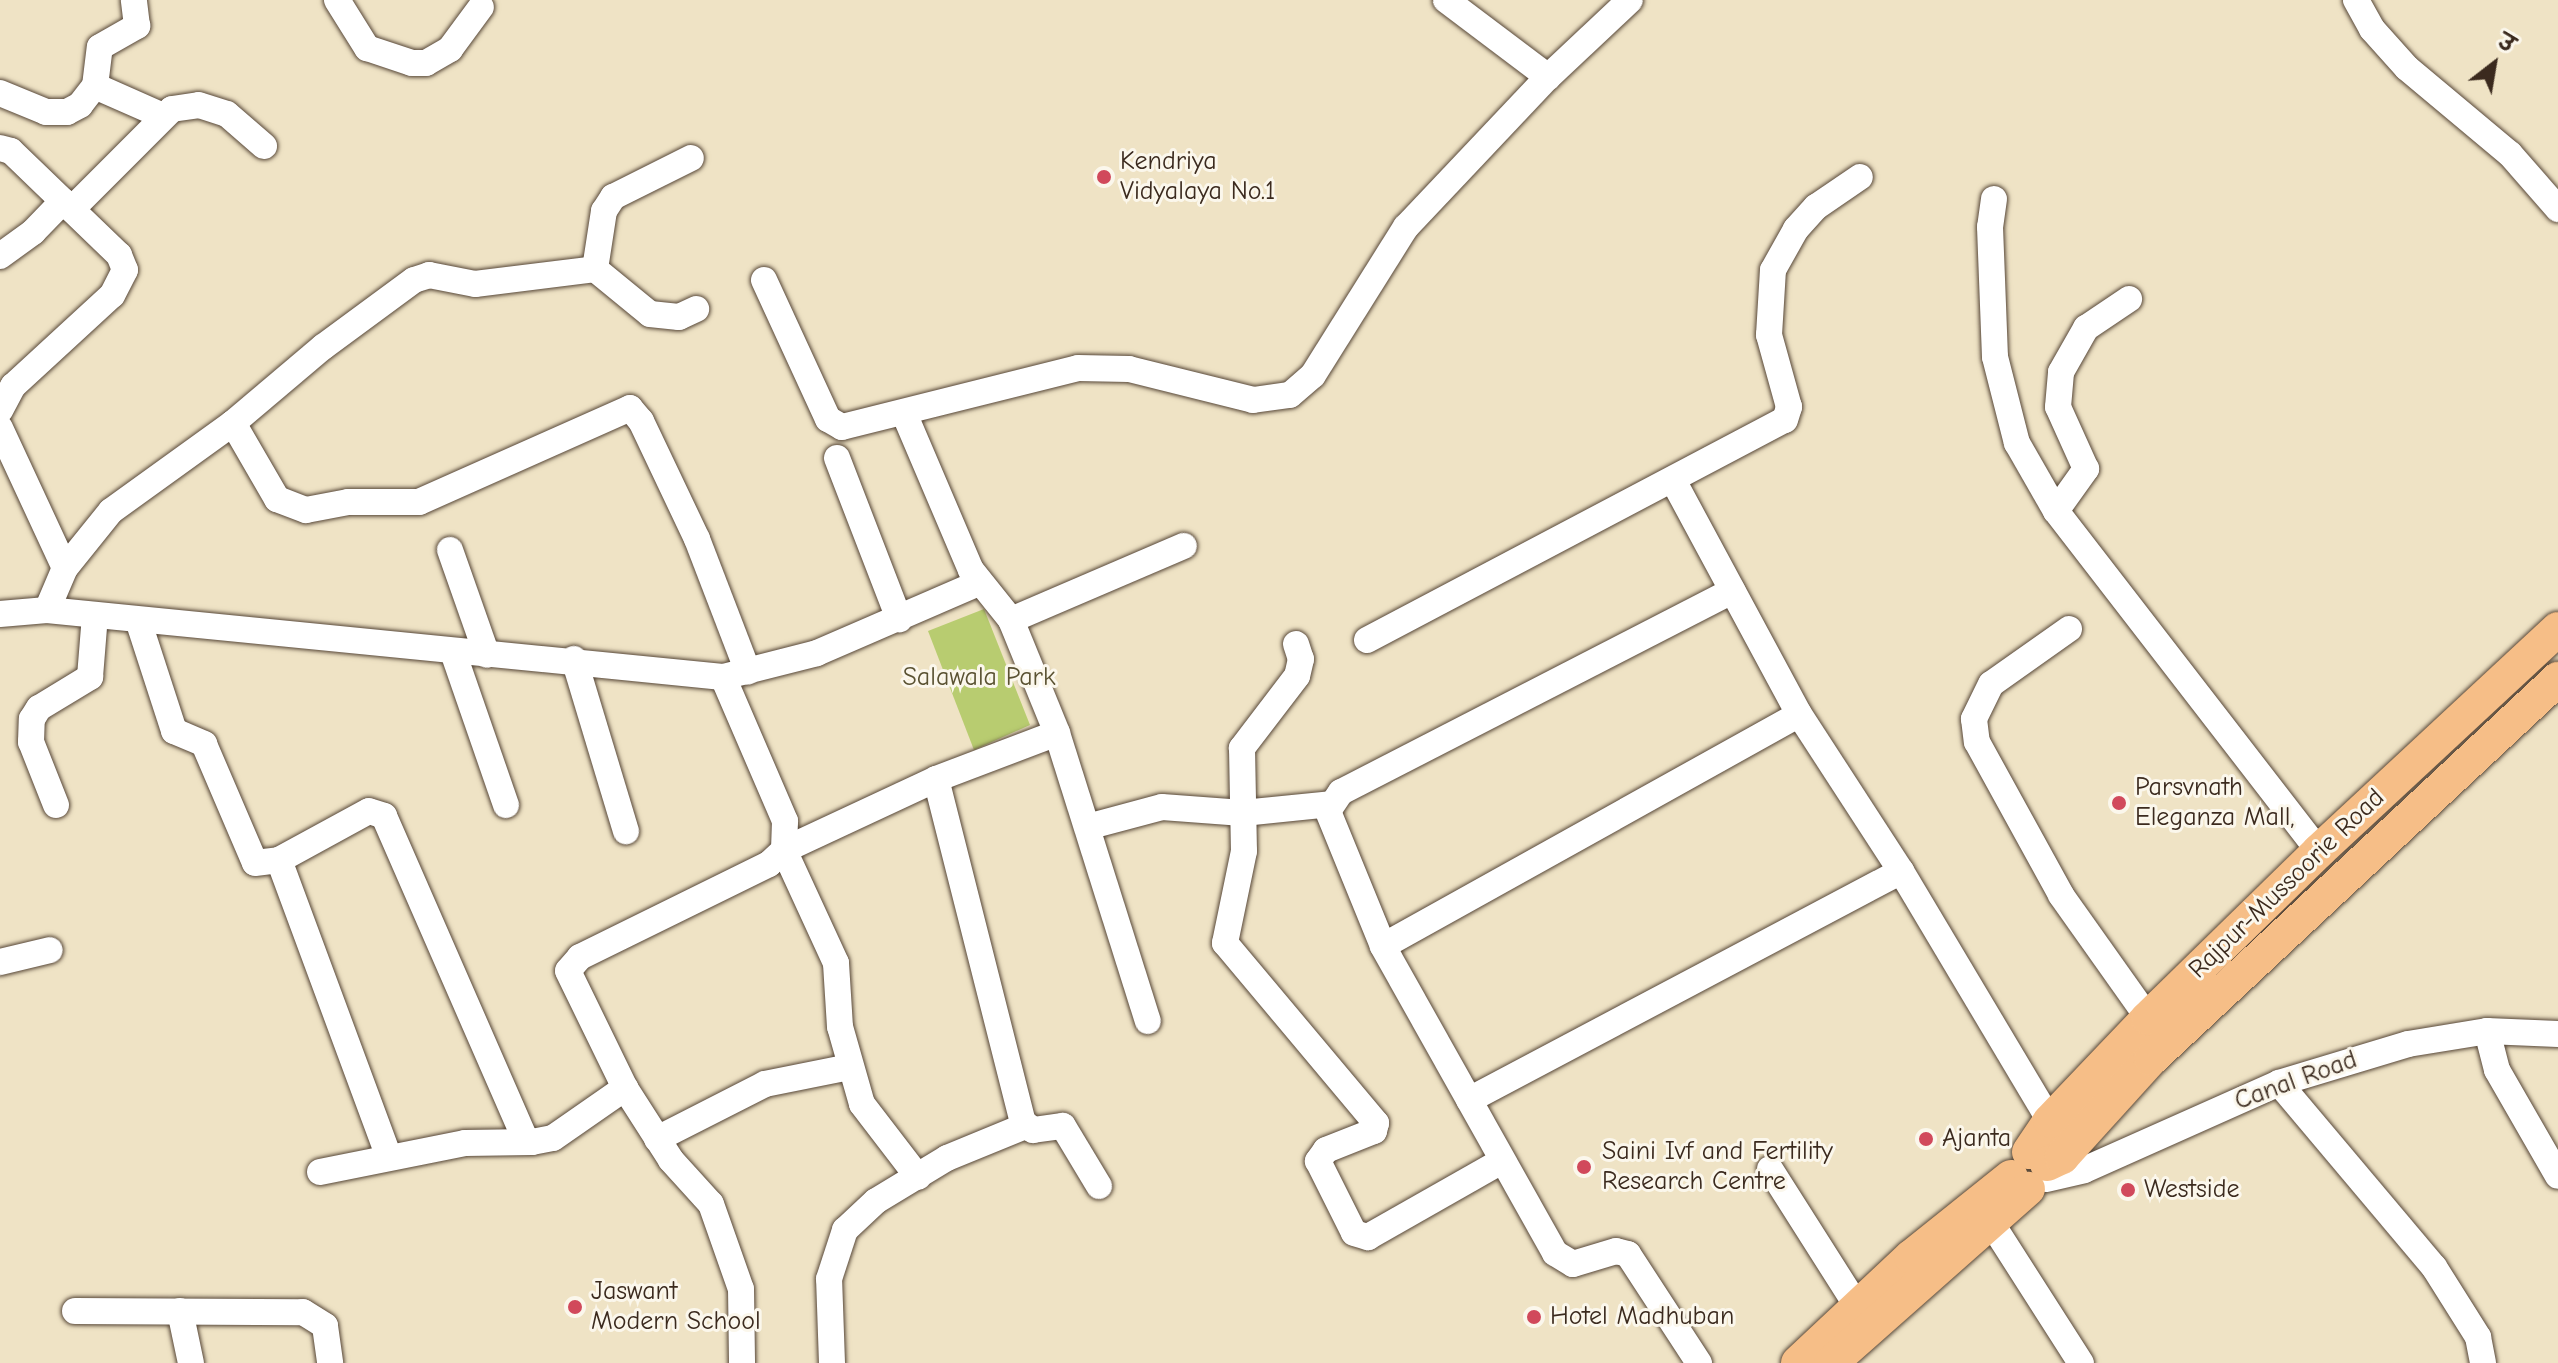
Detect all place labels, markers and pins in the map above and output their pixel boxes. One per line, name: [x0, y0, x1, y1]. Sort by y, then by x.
place label: Kendriya Vidyalaya No.1: [1120, 146, 1275, 208]
marker: Kendriya Vidyalaya No.1: [1095, 168, 1113, 186]
place label: Parsvnath Eleganza Mall,: [2135, 772, 2295, 834]
marker: Parsvnath Eleganza Mall,: [2110, 794, 2128, 812]
place label: Ajanta: [1942, 1123, 2011, 1155]
marker: Ajanta: [1917, 1130, 1935, 1148]
place label: Saini Ivf and Fertility Research Centre: [1602, 1136, 1833, 1198]
marker: Saini Ivf and Fertility Research Centre: [1573, 1156, 1595, 1178]
place label: Westside: [2144, 1174, 2240, 1206]
marker: Westside: [2119, 1181, 2137, 1199]
place label: Jaswant Modern School: [591, 1276, 761, 1338]
marker: Jaswant Modern School: [566, 1298, 584, 1316]
place label: Hotel Madhuban: [1550, 1301, 1734, 1333]
marker: Hotel Madhuban: [1525, 1308, 1543, 1326]

